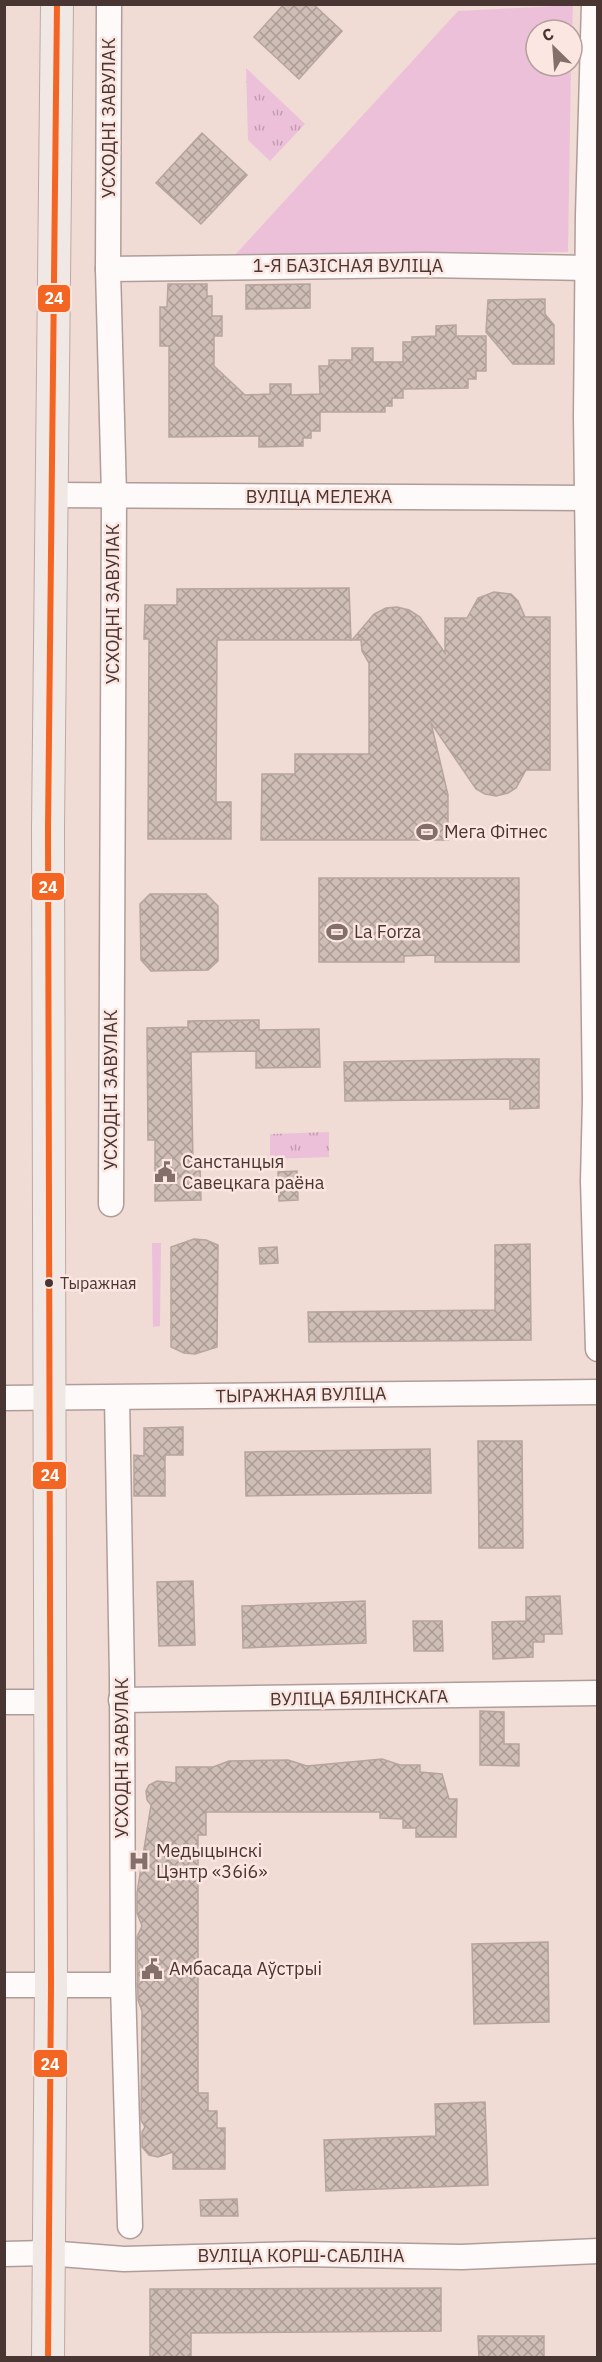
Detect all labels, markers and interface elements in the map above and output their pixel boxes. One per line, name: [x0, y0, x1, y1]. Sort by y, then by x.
north arrow: [524, 18, 584, 78]
text: С: [539, 23, 557, 46]
street label: УСХОДНІ ЗАВУЛАК: [97, 38, 120, 198]
street label: 1-Я БАЗІСНАЯ ВУЛІЦА: [253, 254, 444, 277]
line badge: 24: [37, 284, 71, 313]
text: 24: [44, 288, 64, 308]
street label: ВУЛІЦА МЕЛЕЖА: [246, 485, 393, 508]
street label: УСХОДНІ ЗАВУЛАК: [101, 524, 124, 684]
sports icon: Мега Фітнес: [415, 820, 439, 844]
place label: Мега Фітнес: [444, 820, 548, 843]
line badge: 24: [31, 872, 65, 901]
text: 24: [38, 877, 58, 897]
sports icon: La Forza: [325, 920, 349, 944]
place label: La Forza: [354, 920, 422, 943]
street label: УСХОДНІ ЗАВУЛАК: [99, 1010, 122, 1170]
place label: Санстанцыя Савецкага раёна: [182, 1150, 325, 1194]
public building icon: Санстанцыя Савецкага раёна: [153, 1160, 177, 1184]
place label: Тыражная: [60, 1273, 137, 1293]
marker: Тыражная: [43, 1277, 55, 1289]
street label: ТЫРАЖНАЯ ВУЛІЦА: [215, 1382, 387, 1407]
line badge: 24: [32, 1461, 67, 1490]
text: 24: [40, 1465, 60, 1485]
street label: УСХОДНІ ЗАВУЛАК: [110, 1678, 133, 1838]
street label: ВУЛІЦА БЯЛІНСКАГА: [270, 1684, 449, 1711]
place label: Медыцынскі Цэнтр «36і6»: [156, 1839, 267, 1883]
hospital icon: Медыцынскі Цэнтр «36і6»: [127, 1849, 151, 1873]
public building icon: Амбасада Аўстрыі: [140, 1957, 164, 1981]
place label: Амбасада Аўстрыі: [169, 1957, 322, 1980]
line badge: 24: [33, 2049, 68, 2078]
text: 24: [40, 2054, 60, 2074]
street label: ВУЛІЦА КОРШ-САБЛІНА: [197, 2244, 405, 2267]

